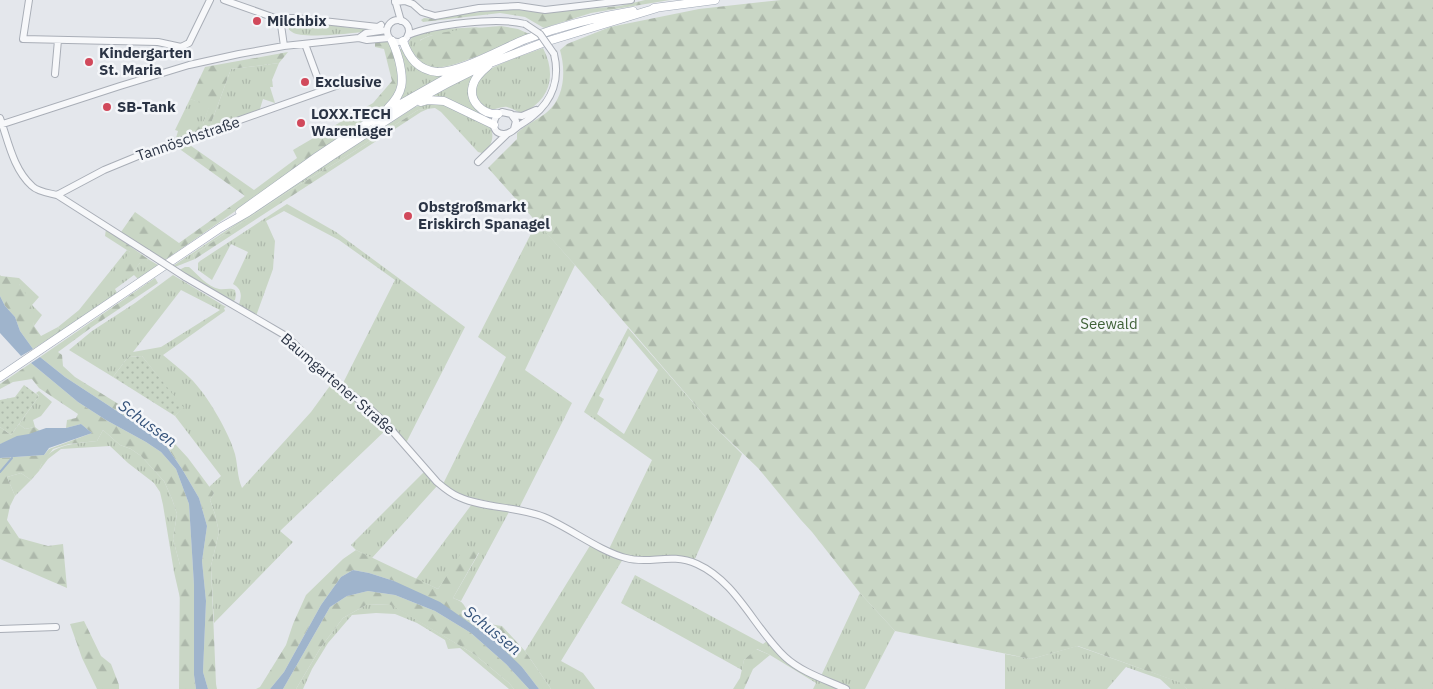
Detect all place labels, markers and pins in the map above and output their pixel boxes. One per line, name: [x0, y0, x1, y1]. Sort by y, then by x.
place label: Milchbix: [267, 11, 327, 30]
marker: Milchbix: [251, 15, 263, 27]
place label: Kindergarten St. Maria: [99, 43, 192, 79]
marker: Kindergarten St. Maria: [83, 56, 95, 68]
place label: Exclusive: [315, 72, 382, 91]
marker: Exclusive: [299, 76, 311, 88]
place label: SB-Tank: [117, 97, 176, 116]
marker: SB-Tank: [101, 101, 113, 113]
place label: LOXX.TECH Warenlager: [311, 104, 393, 140]
marker: LOXX.TECH Warenlager: [295, 117, 307, 129]
place label: Obstgroßmarkt Eriskirch Spanagel: [418, 197, 550, 233]
marker: Obstgroßmarkt Eriskirch Spanagel: [402, 210, 414, 222]

